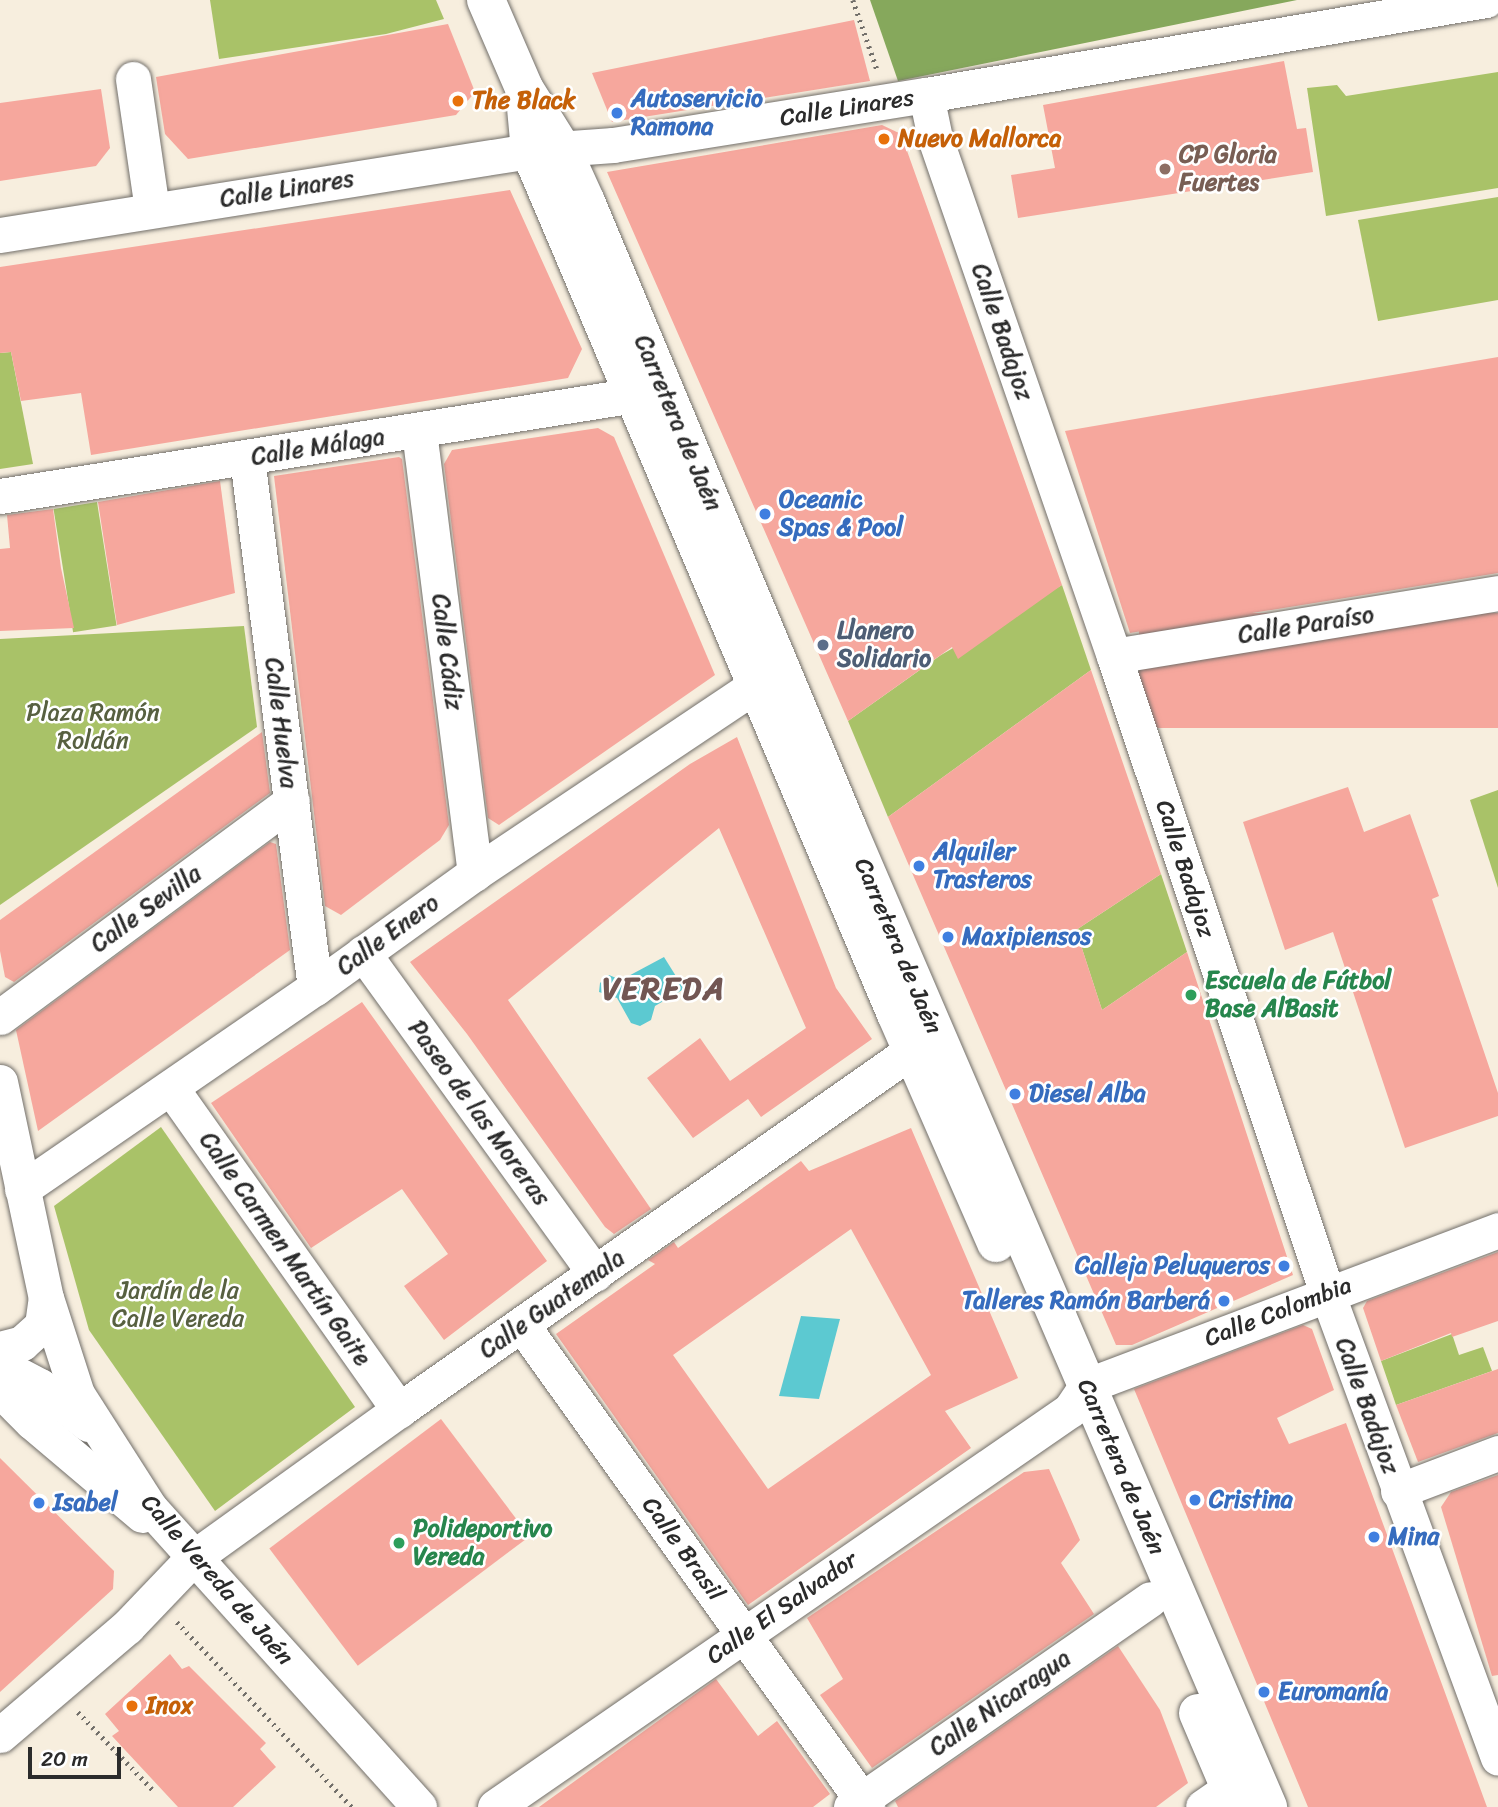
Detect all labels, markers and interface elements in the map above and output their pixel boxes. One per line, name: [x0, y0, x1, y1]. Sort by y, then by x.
street label: Calle Linares: [779, 83, 915, 133]
place label: Autoservicio Ramona: [631, 85, 763, 141]
place label: The Black: [472, 87, 575, 115]
marker: The Black: [450, 93, 466, 109]
marker: Autoservicio Ramona: [609, 105, 625, 121]
place label: Nuevo Mallorca: [898, 125, 1060, 153]
marker: Nuevo Mallorca: [876, 131, 892, 147]
place label: CP Gloria Fuertes: [1179, 141, 1277, 197]
marker: CP Gloria Fuertes: [1157, 161, 1173, 177]
street label: Calle Linares: [219, 164, 355, 214]
street label: Calle Badajoz: [965, 260, 1039, 404]
street label: Carretera de Jaén: [628, 331, 728, 515]
street label: Calle Málaga: [250, 422, 386, 472]
place label: Oceanic Spas & Pool: [779, 486, 903, 542]
marker: Oceanic Spas & Pool: [757, 506, 773, 522]
street label: Calle Cádiz: [426, 592, 468, 712]
street label: Calle Paraíso: [1236, 600, 1376, 650]
place label: Llanero Solidario: [837, 617, 931, 673]
marker: Llanero Solidario: [815, 637, 831, 653]
street label: Calle Huelva: [259, 656, 303, 790]
park label: Plaza Ramón Roldán: [26, 699, 160, 755]
street label: Calle Badajoz: [1149, 797, 1221, 941]
place label: Alquiler Trasteros: [933, 838, 1032, 894]
street label: Carretera de Jaén: [848, 854, 948, 1038]
marker: Alquiler Trasteros: [911, 858, 927, 874]
street label: Calle Sevilla: [85, 859, 207, 959]
street label: Calle Enero: [331, 888, 445, 982]
place label: Maxipiensos: [962, 923, 1091, 951]
marker: Maxipiensos: [940, 929, 956, 945]
place label: Escuela de Fútbol Base AlBasit: [1205, 967, 1391, 1023]
district label: VEREDA: [603, 970, 725, 1008]
marker: Escuela de Fútbol Base AlBasit: [1183, 987, 1199, 1003]
street label: Paseo de las Moreras: [402, 1015, 556, 1211]
place label: Diesel Alba: [1029, 1080, 1145, 1108]
marker: Diesel Alba: [1007, 1086, 1023, 1102]
street label: Calle Carmen Martín Gaite: [193, 1126, 377, 1372]
street label: Calle Guatemala: [474, 1243, 630, 1365]
place label: Calleja Peluqueros: [1075, 1252, 1270, 1280]
marker: Calleja Peluqueros: [1276, 1258, 1292, 1274]
street label: Calle Colombia: [1200, 1271, 1356, 1353]
park label: Jardín de la Calle Vereda: [113, 1277, 243, 1333]
place label: Talleres Ramón Barberá: [962, 1287, 1210, 1315]
marker: Talleres Ramón Barberá: [1216, 1293, 1232, 1309]
street label: Calle Badajoz: [1329, 1334, 1405, 1478]
street label: Carretera de Jaén: [1071, 1375, 1171, 1559]
place label: Cristina: [1209, 1486, 1293, 1514]
place label: Isabel: [53, 1489, 118, 1517]
street label: Calle Vereda de Jaén: [135, 1489, 299, 1671]
street label: Calle Brasil: [636, 1492, 730, 1606]
marker: Cristina: [1187, 1492, 1203, 1508]
marker: Isabel: [31, 1495, 47, 1511]
place label: Polideportivo Vereda: [413, 1515, 552, 1571]
place label: Mina: [1388, 1523, 1439, 1551]
marker: Mina: [1366, 1529, 1382, 1545]
marker: Polideportivo Vereda: [391, 1535, 407, 1551]
street label: Calle El Salvador: [701, 1545, 863, 1671]
street label: Calle Nicaragua: [924, 1644, 1076, 1762]
place label: Euromanía: [1278, 1678, 1388, 1706]
marker: Euromanía: [1256, 1684, 1272, 1700]
place label: Inox: [146, 1692, 193, 1720]
marker: Inox: [124, 1698, 140, 1714]
scale bar: [32, 1734, 124, 1778]
text: 20 m: [41, 1740, 88, 1778]

